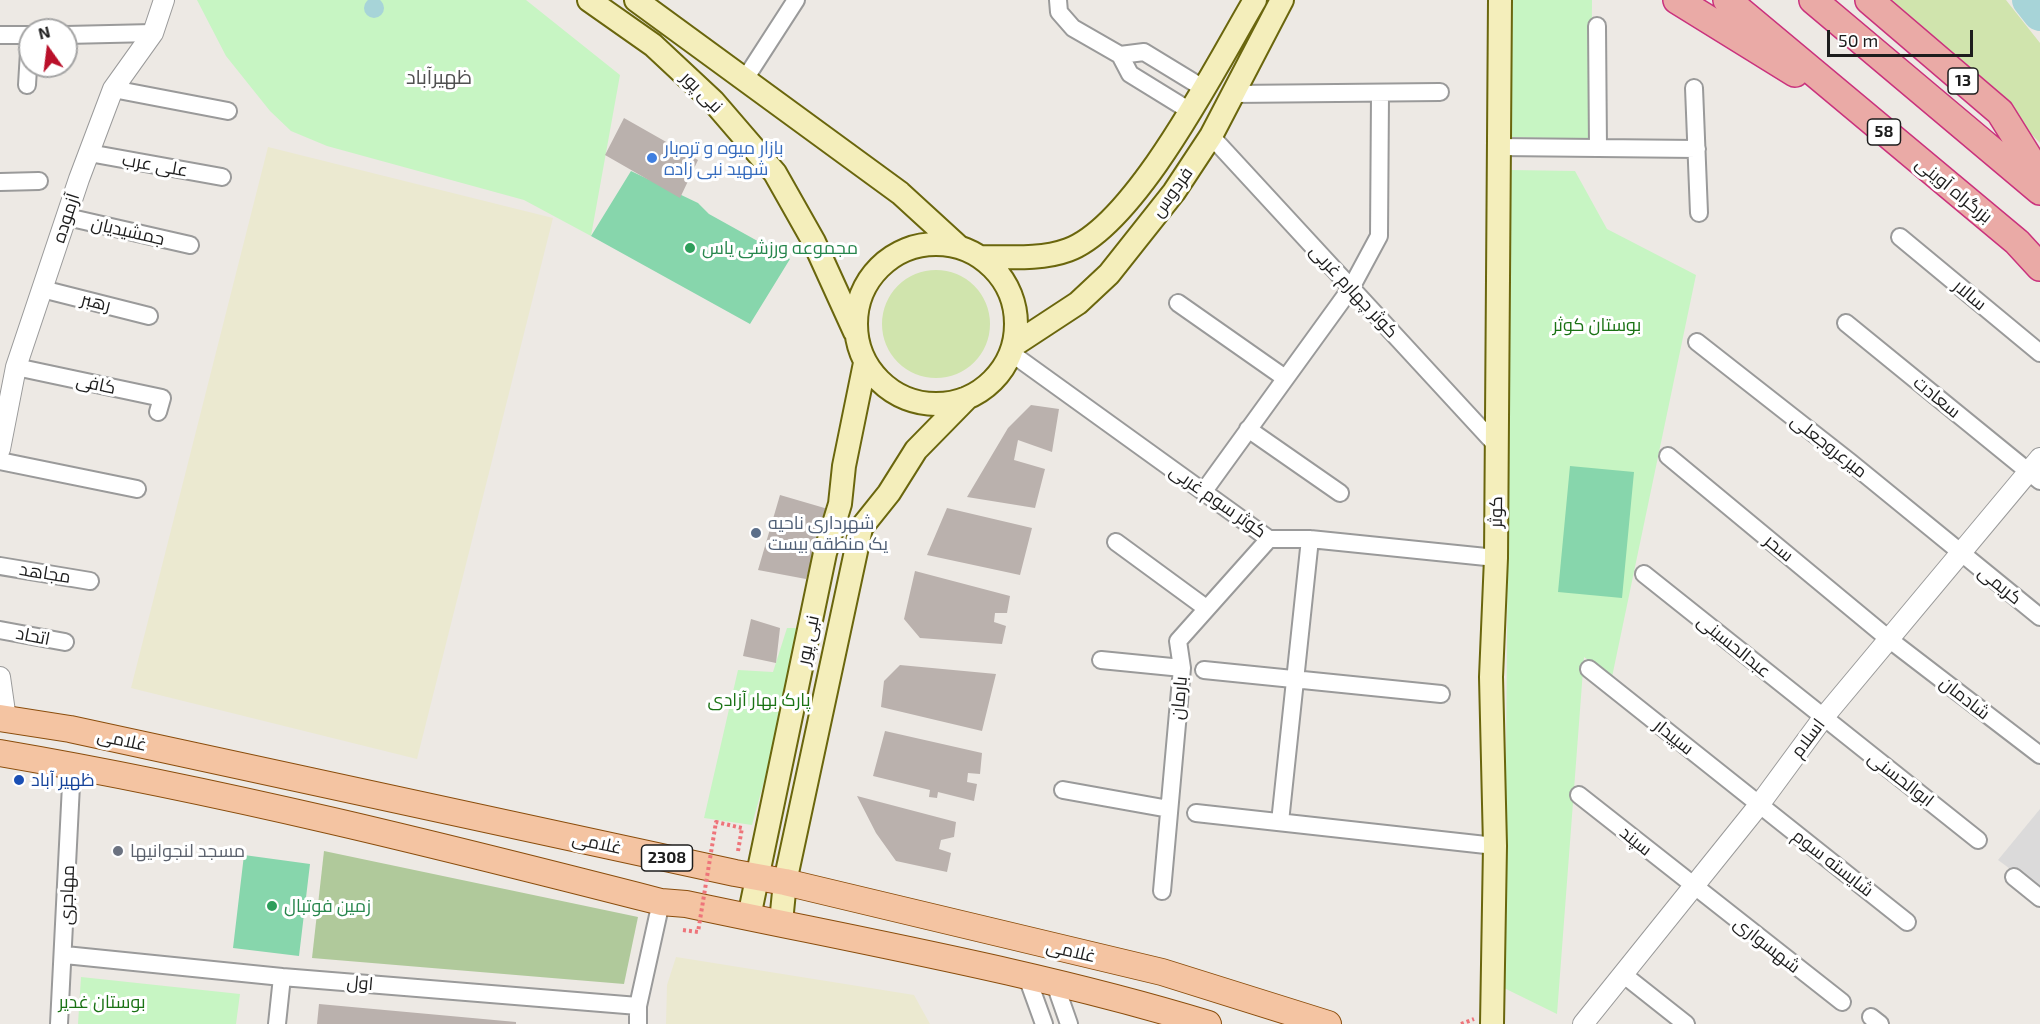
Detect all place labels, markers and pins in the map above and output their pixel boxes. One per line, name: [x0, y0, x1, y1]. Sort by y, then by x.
place label: بازار میوه و تره‌بار شهید نبی زاده: [664, 137, 784, 180]
marker: بازار میوه و تره‌بار شهید نبی زاده: [645, 151, 659, 165]
place label: مجموعه ورزشی یاس: [702, 237, 858, 259]
marker: مجموعه ورزشی یاس: [683, 241, 697, 255]
place label: شهرداری ناحیه یک منطقه بیست: [768, 512, 888, 554]
marker: شهرداری ناحیه یک منطقه بیست: [749, 526, 763, 540]
place label: ظهیر آباد: [31, 769, 95, 791]
marker: ظهیر آباد: [12, 773, 26, 787]
place label: مسجد لنجوانیها: [130, 840, 245, 862]
marker: مسجد لنجوانیها: [111, 844, 125, 858]
place label: زمین فوتبال: [284, 895, 371, 917]
marker: زمین فوتبال: [265, 899, 279, 913]

